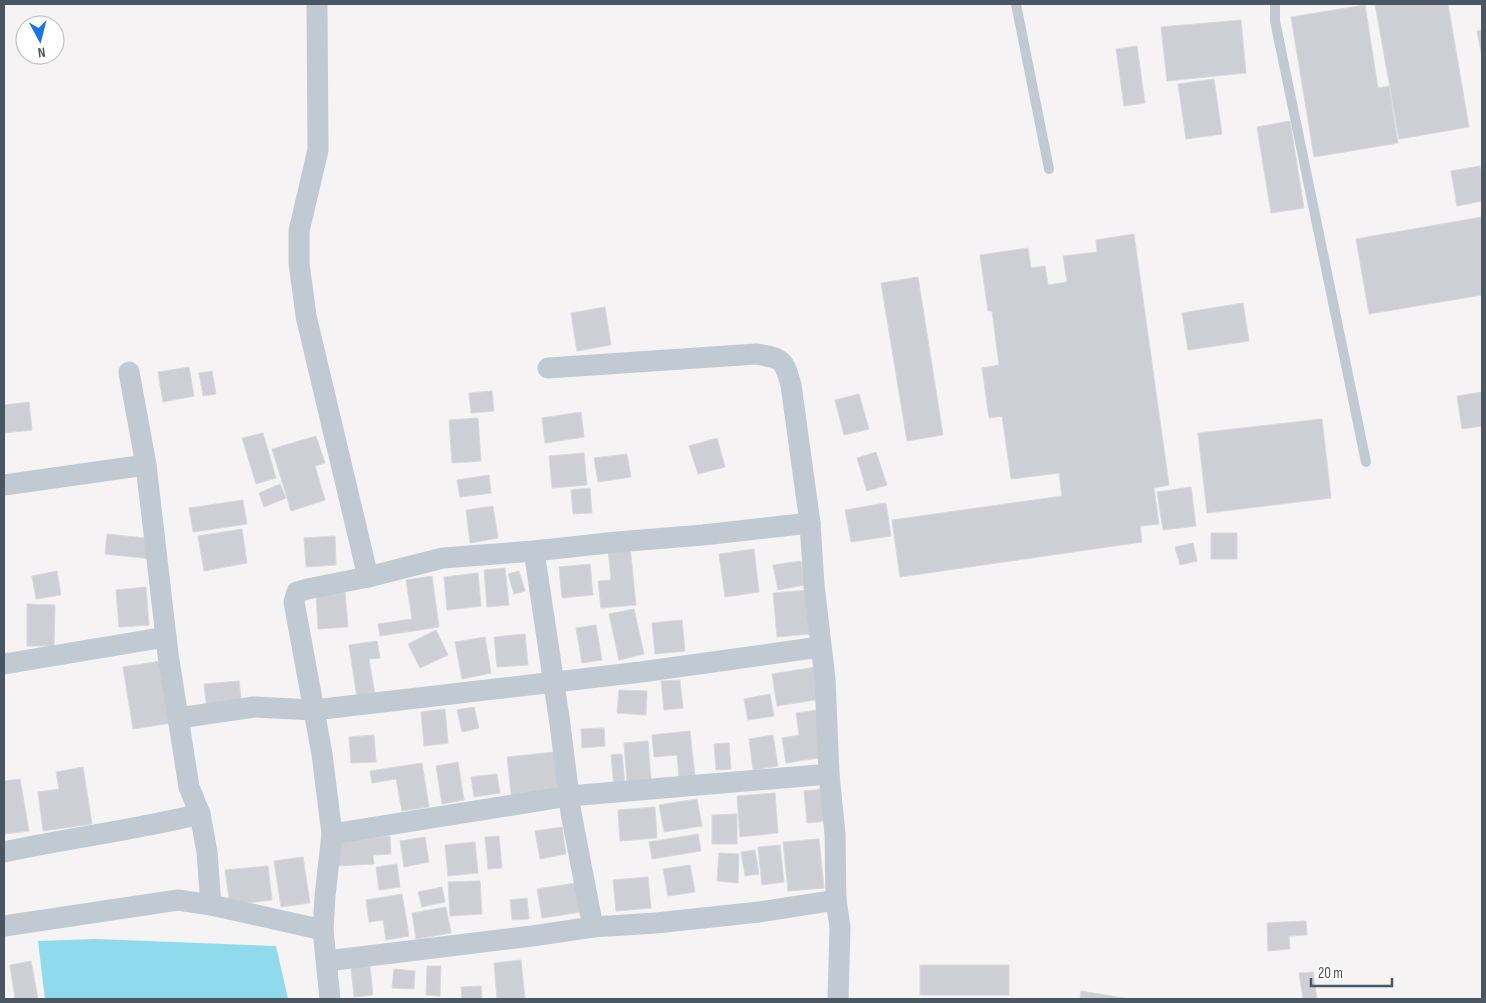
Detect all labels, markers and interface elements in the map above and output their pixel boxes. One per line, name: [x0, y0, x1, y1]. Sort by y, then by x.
north arrow: [15, 15, 65, 65]
text: N: [37, 44, 46, 61]
scale bar: [1311, 956, 1392, 988]
text: 20 m: [1318, 964, 1343, 983]

